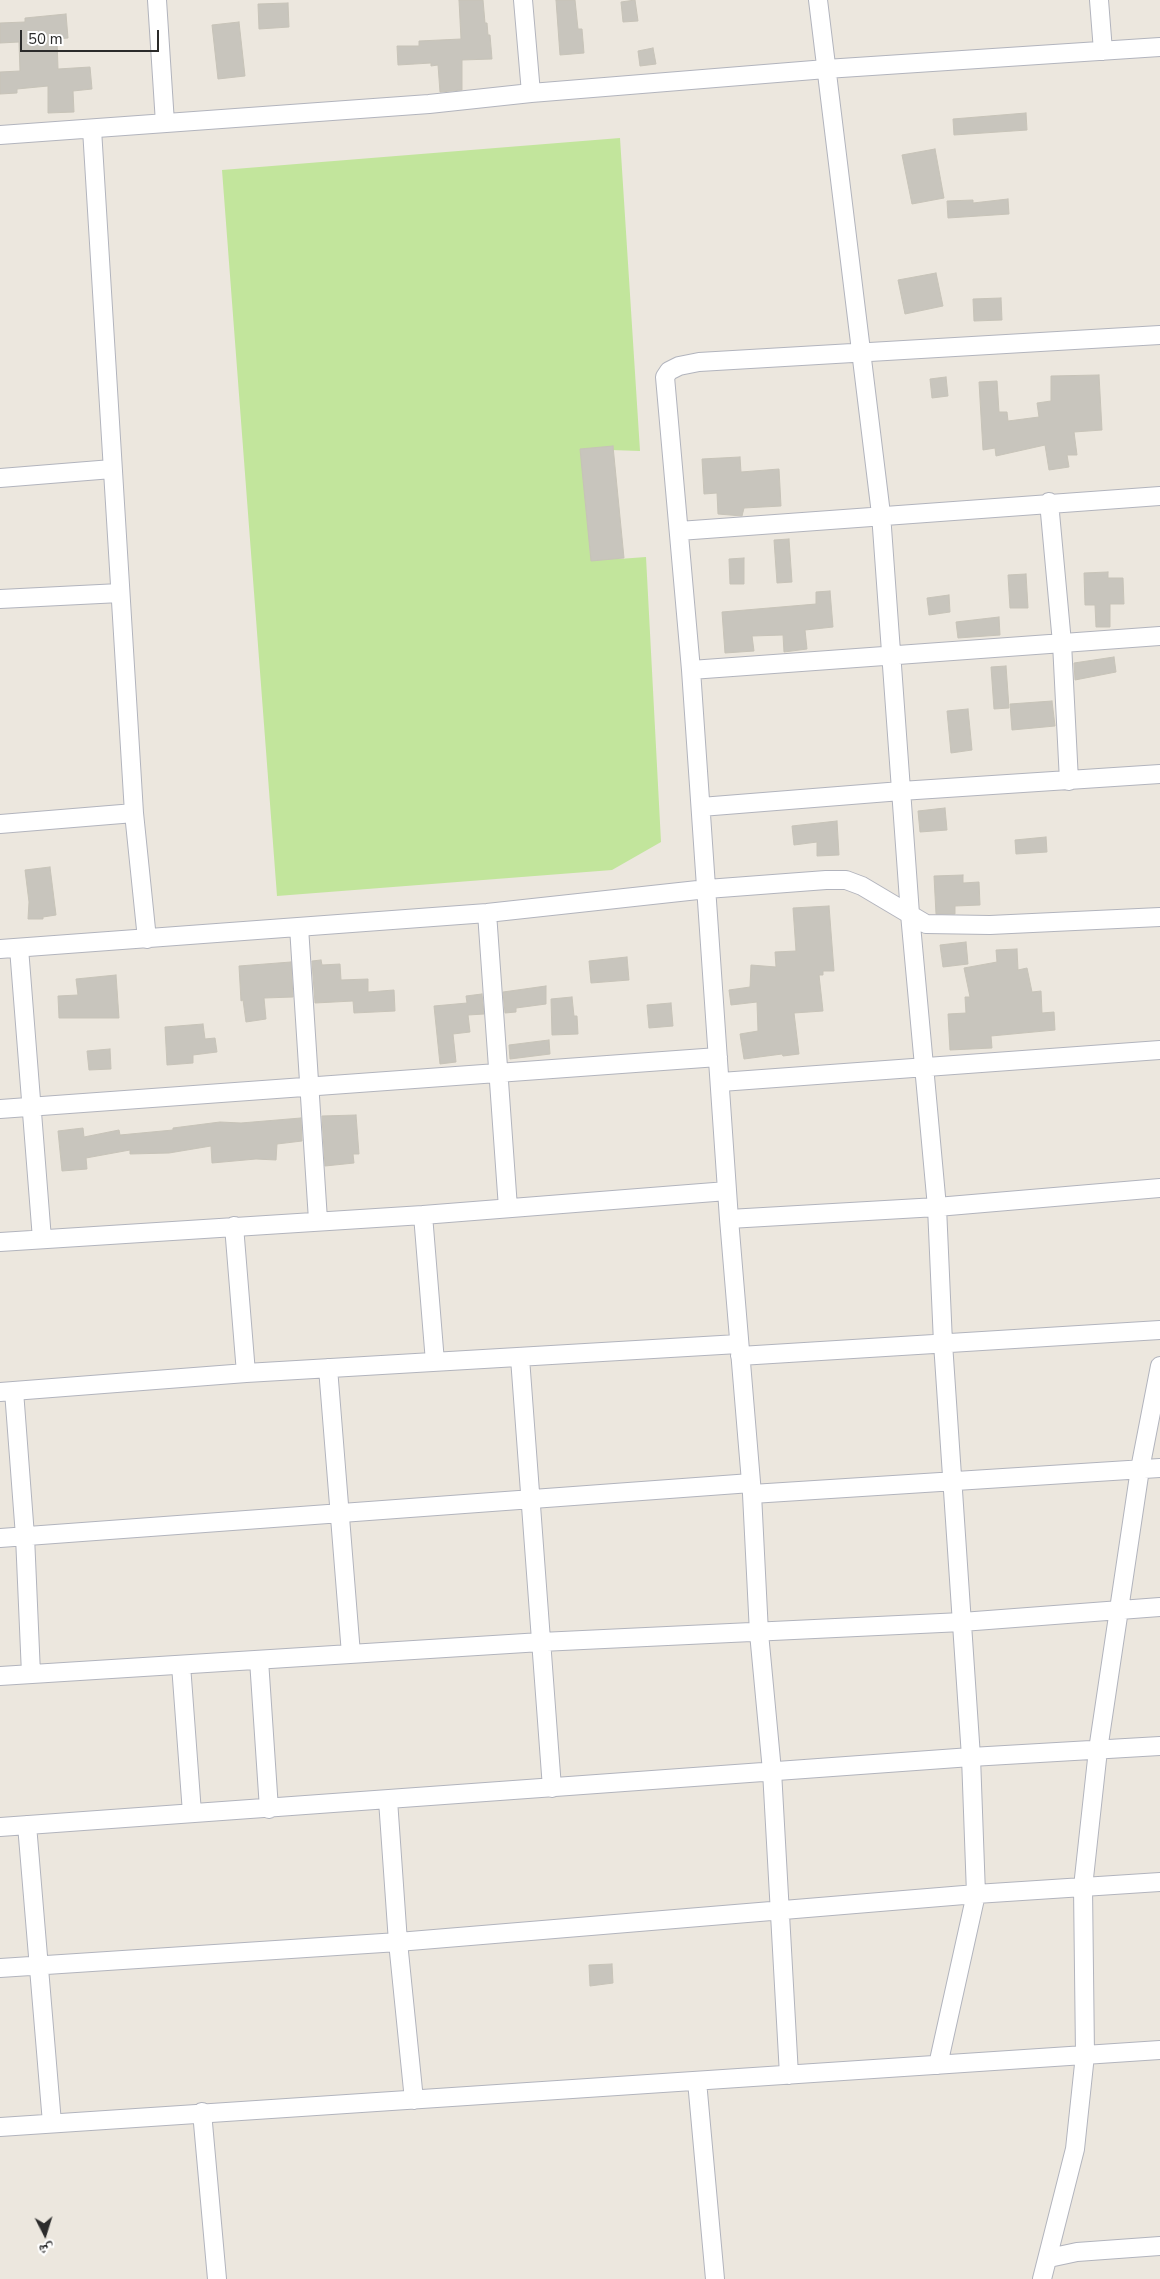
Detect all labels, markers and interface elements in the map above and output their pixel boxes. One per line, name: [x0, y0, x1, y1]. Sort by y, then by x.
scale bar: [22, 20, 161, 52]
text: 50 m: [28, 29, 63, 49]
north arrow: [20, 2209, 70, 2259]
text: ش: [38, 2239, 55, 2260]

